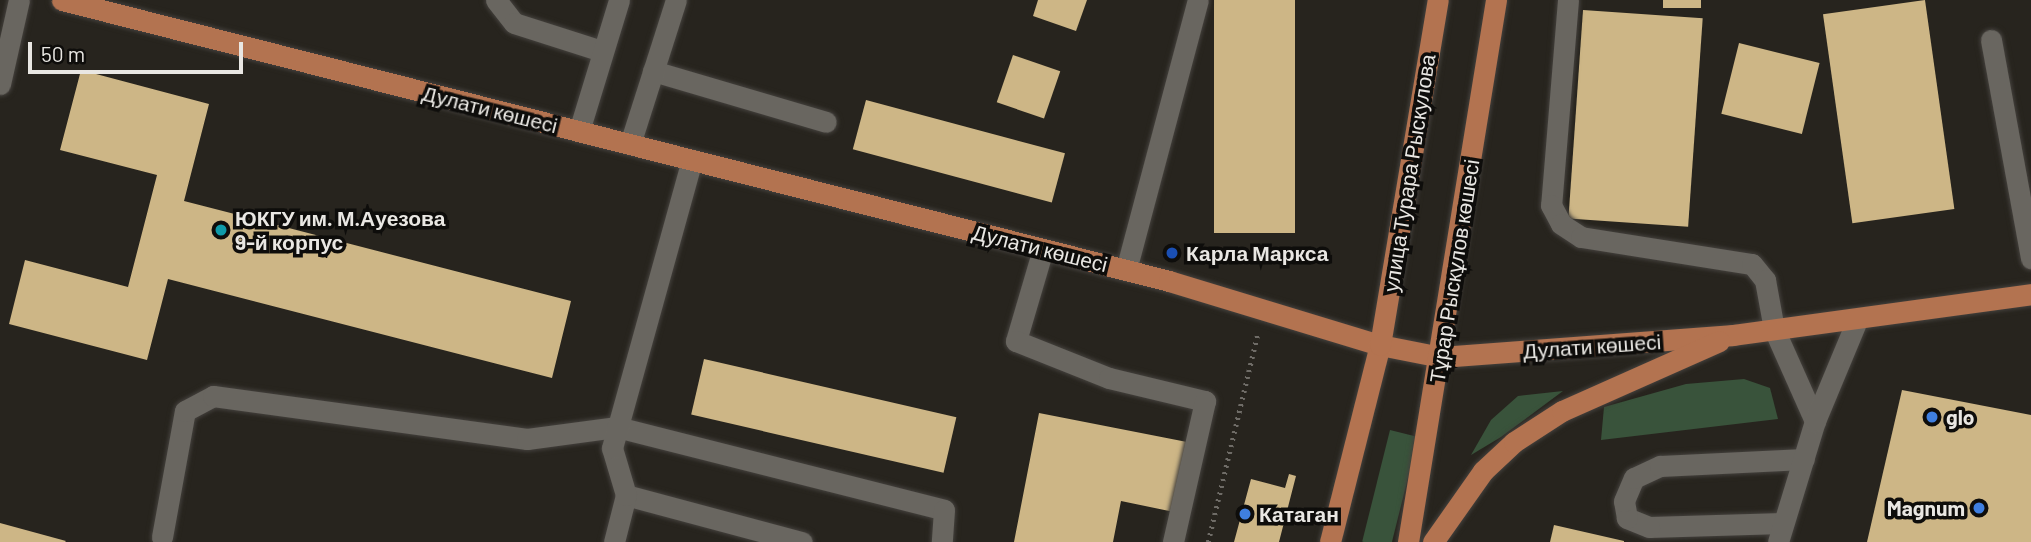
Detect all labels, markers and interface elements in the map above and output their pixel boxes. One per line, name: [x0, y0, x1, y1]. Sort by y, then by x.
scale bar: [32, 28, 247, 72]
text: 50 m: [41, 41, 85, 66]
street label: улица Турара Рыскулова: [1378, 52, 1440, 294]
street label: Дулати көшесі: [420, 80, 560, 138]
street label: Тұрар Рыскұлов көшесі: [1424, 157, 1484, 385]
place label: ЮКГУ им. М.Ауезова 9-й корпус: [235, 205, 445, 255]
street label: Дулати көшесі: [970, 219, 1110, 277]
marker: ЮКГУ им. М.Ауезова 9-й корпус: [213, 222, 229, 238]
place label: Карла Маркса: [1186, 240, 1328, 266]
marker: Карла Маркса: [1164, 245, 1180, 261]
street label: Дулати көшесі: [1522, 329, 1662, 363]
place label: glo: [1946, 404, 1974, 430]
marker: glo: [1924, 409, 1940, 425]
place label: Magnum: [1887, 495, 1965, 521]
marker: Magnum: [1971, 500, 1987, 516]
place label: Катаган: [1259, 501, 1339, 527]
marker: Катаган: [1237, 506, 1253, 522]

